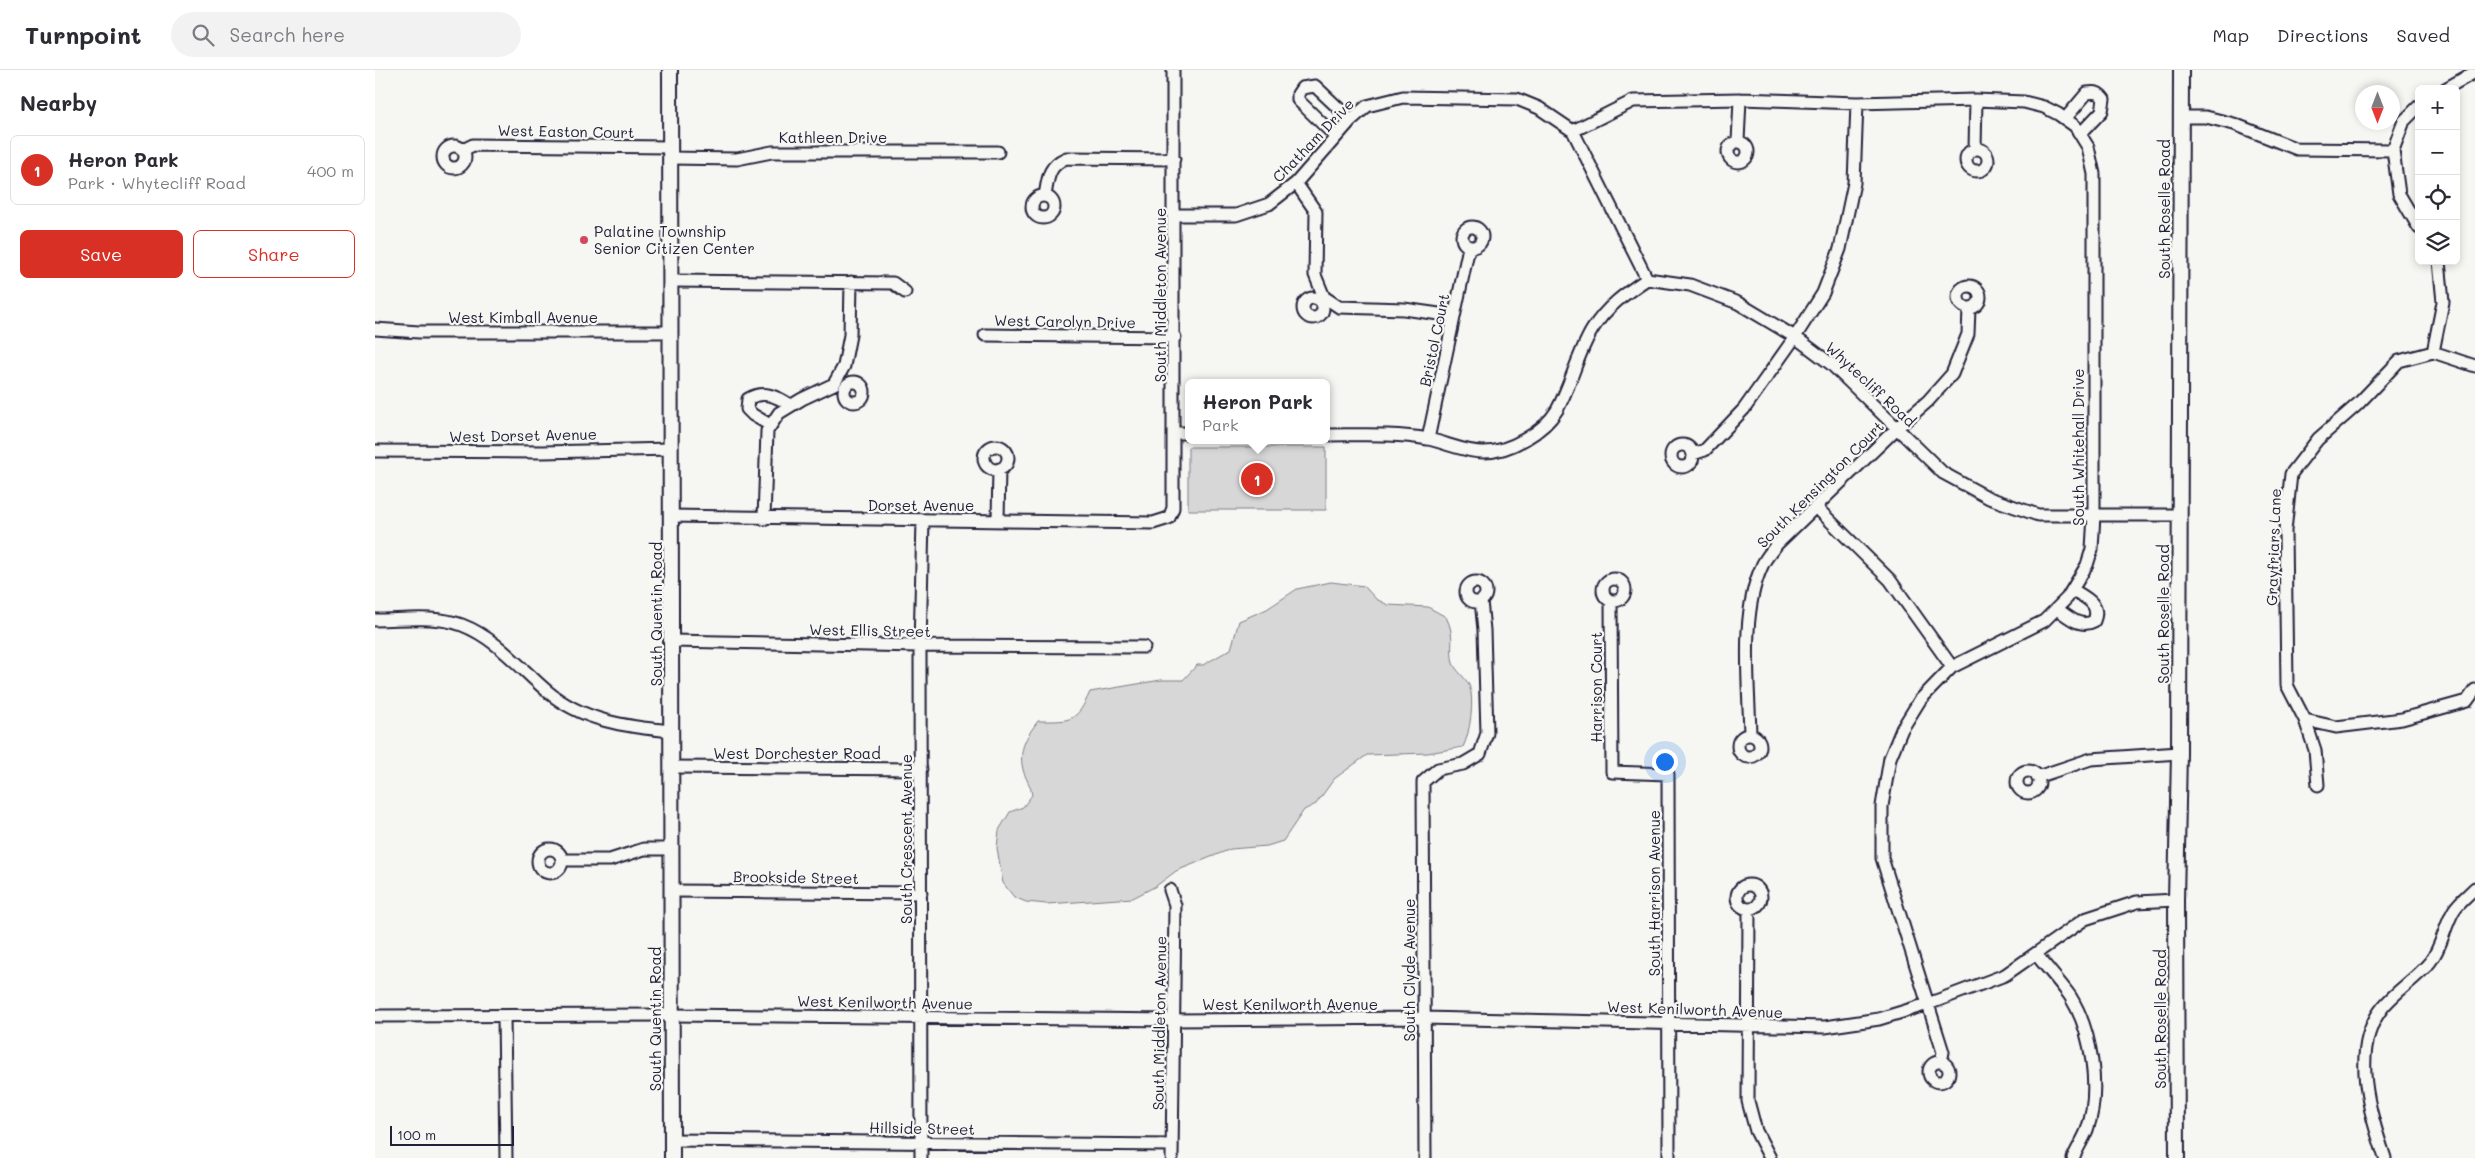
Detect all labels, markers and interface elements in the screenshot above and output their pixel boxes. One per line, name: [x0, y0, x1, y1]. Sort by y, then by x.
search box: [171, 12, 521, 57]
text: Turnpoint: [25, 19, 141, 50]
icon: search: [189, 21, 217, 49]
text: Search here: [229, 22, 345, 47]
text: Map: [2212, 23, 2249, 47]
text: Directions: [2277, 23, 2369, 47]
text: Saved: [2397, 23, 2450, 47]
north arrow: [2355, 85, 2400, 130]
map controls: [2415, 85, 2460, 265]
button: +: [2415, 85, 2460, 130]
text: Nearby: [20, 89, 97, 116]
street label: Chatham Drive: [1268, 94, 1358, 186]
street label: West Easton Court: [497, 120, 635, 142]
street label: Kathleen Drive: [779, 127, 887, 147]
button: −: [2415, 130, 2460, 175]
street label: South Roselle Road: [2154, 139, 2174, 279]
text: Heron Park: [68, 147, 179, 172]
text: 1: [33, 160, 41, 181]
text: 400 m: [307, 160, 354, 181]
text: Park · Whytecliff Road: [68, 172, 246, 193]
button: locate: [2415, 175, 2460, 220]
street label: South Middleton Avenue: [1150, 208, 1170, 382]
button: layers: [2415, 220, 2460, 265]
place label: Palatine Township Senior Citizen Center: [594, 221, 755, 258]
button: Save: [20, 230, 183, 278]
button: Share: [193, 230, 355, 278]
marker: Palatine Township Senior Citizen Center: [578, 234, 590, 246]
street label: Bristol Court: [1414, 292, 1454, 388]
street label: West Kimball Avenue: [448, 307, 598, 327]
street label: West Carolyn Drive: [994, 310, 1136, 332]
street label: Whytecliff Road: [1822, 337, 1920, 431]
street label: South Whitehall Drive: [2068, 368, 2088, 526]
popup: [1185, 379, 1330, 444]
text: Heron Park: [1202, 389, 1313, 414]
text: Park: [1202, 414, 1238, 435]
street label: South Kensington Court: [1752, 416, 1888, 552]
street label: West Dorset Avenue: [449, 424, 597, 446]
pin: 1: [1241, 460, 1273, 498]
street label: Grayfriars Lane: [2261, 488, 2285, 606]
street label: Dorset Avenue: [868, 495, 974, 515]
street label: South Quentin Road: [646, 542, 666, 686]
street label: South Roselle Road: [2153, 544, 2173, 684]
street label: West Ellis Street: [809, 619, 931, 641]
street label: Harrison Court: [1586, 632, 1606, 742]
street label: West Dorchester Road: [713, 743, 881, 763]
your location: [1652, 749, 1678, 775]
street label: South Crescent Avenue: [896, 754, 916, 924]
street label: South Harrison Avenue: [1644, 810, 1664, 976]
street label: Brookside Street: [733, 866, 859, 888]
street label: South Clyde Avenue: [1399, 898, 1419, 1042]
street label: South Middleton Avenue: [1147, 936, 1171, 1110]
street label: South Quentin Road: [645, 947, 665, 1091]
street label: South Roselle Road: [2150, 949, 2170, 1089]
street label: West Kenilworth Avenue: [797, 990, 973, 1014]
street label: West Kenilworth Avenue: [1202, 994, 1378, 1014]
street label: West Kenilworth Avenue: [1607, 996, 1783, 1022]
street label: Hillside Street: [869, 1117, 975, 1139]
scale bar: [390, 1123, 514, 1146]
text: 100 m: [397, 1125, 436, 1144]

